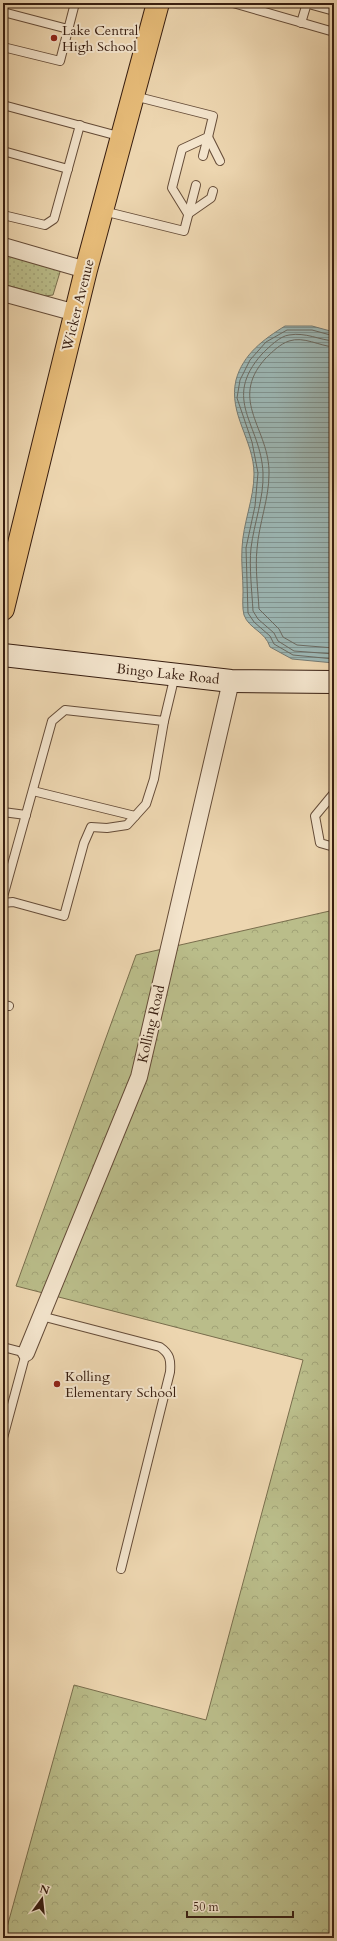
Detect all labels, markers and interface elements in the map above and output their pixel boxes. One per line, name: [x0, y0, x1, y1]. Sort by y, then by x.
place label: Lake Central High School: [62, 21, 139, 56]
marker: Lake Central High School: [49, 33, 59, 43]
street label: Wicker Avenue: [57, 257, 99, 354]
street label: Bingo Lake Road: [116, 659, 221, 689]
street label: Kolling Road: [133, 983, 169, 1065]
place label: Kolling Elementary School: [65, 1367, 177, 1402]
marker: Kolling Elementary School: [52, 1379, 62, 1389]
north arrow: [22, 1879, 62, 1919]
text: N: [38, 1881, 51, 1898]
scale bar: [187, 1893, 293, 1919]
text: 50 m: [193, 1899, 220, 1915]

